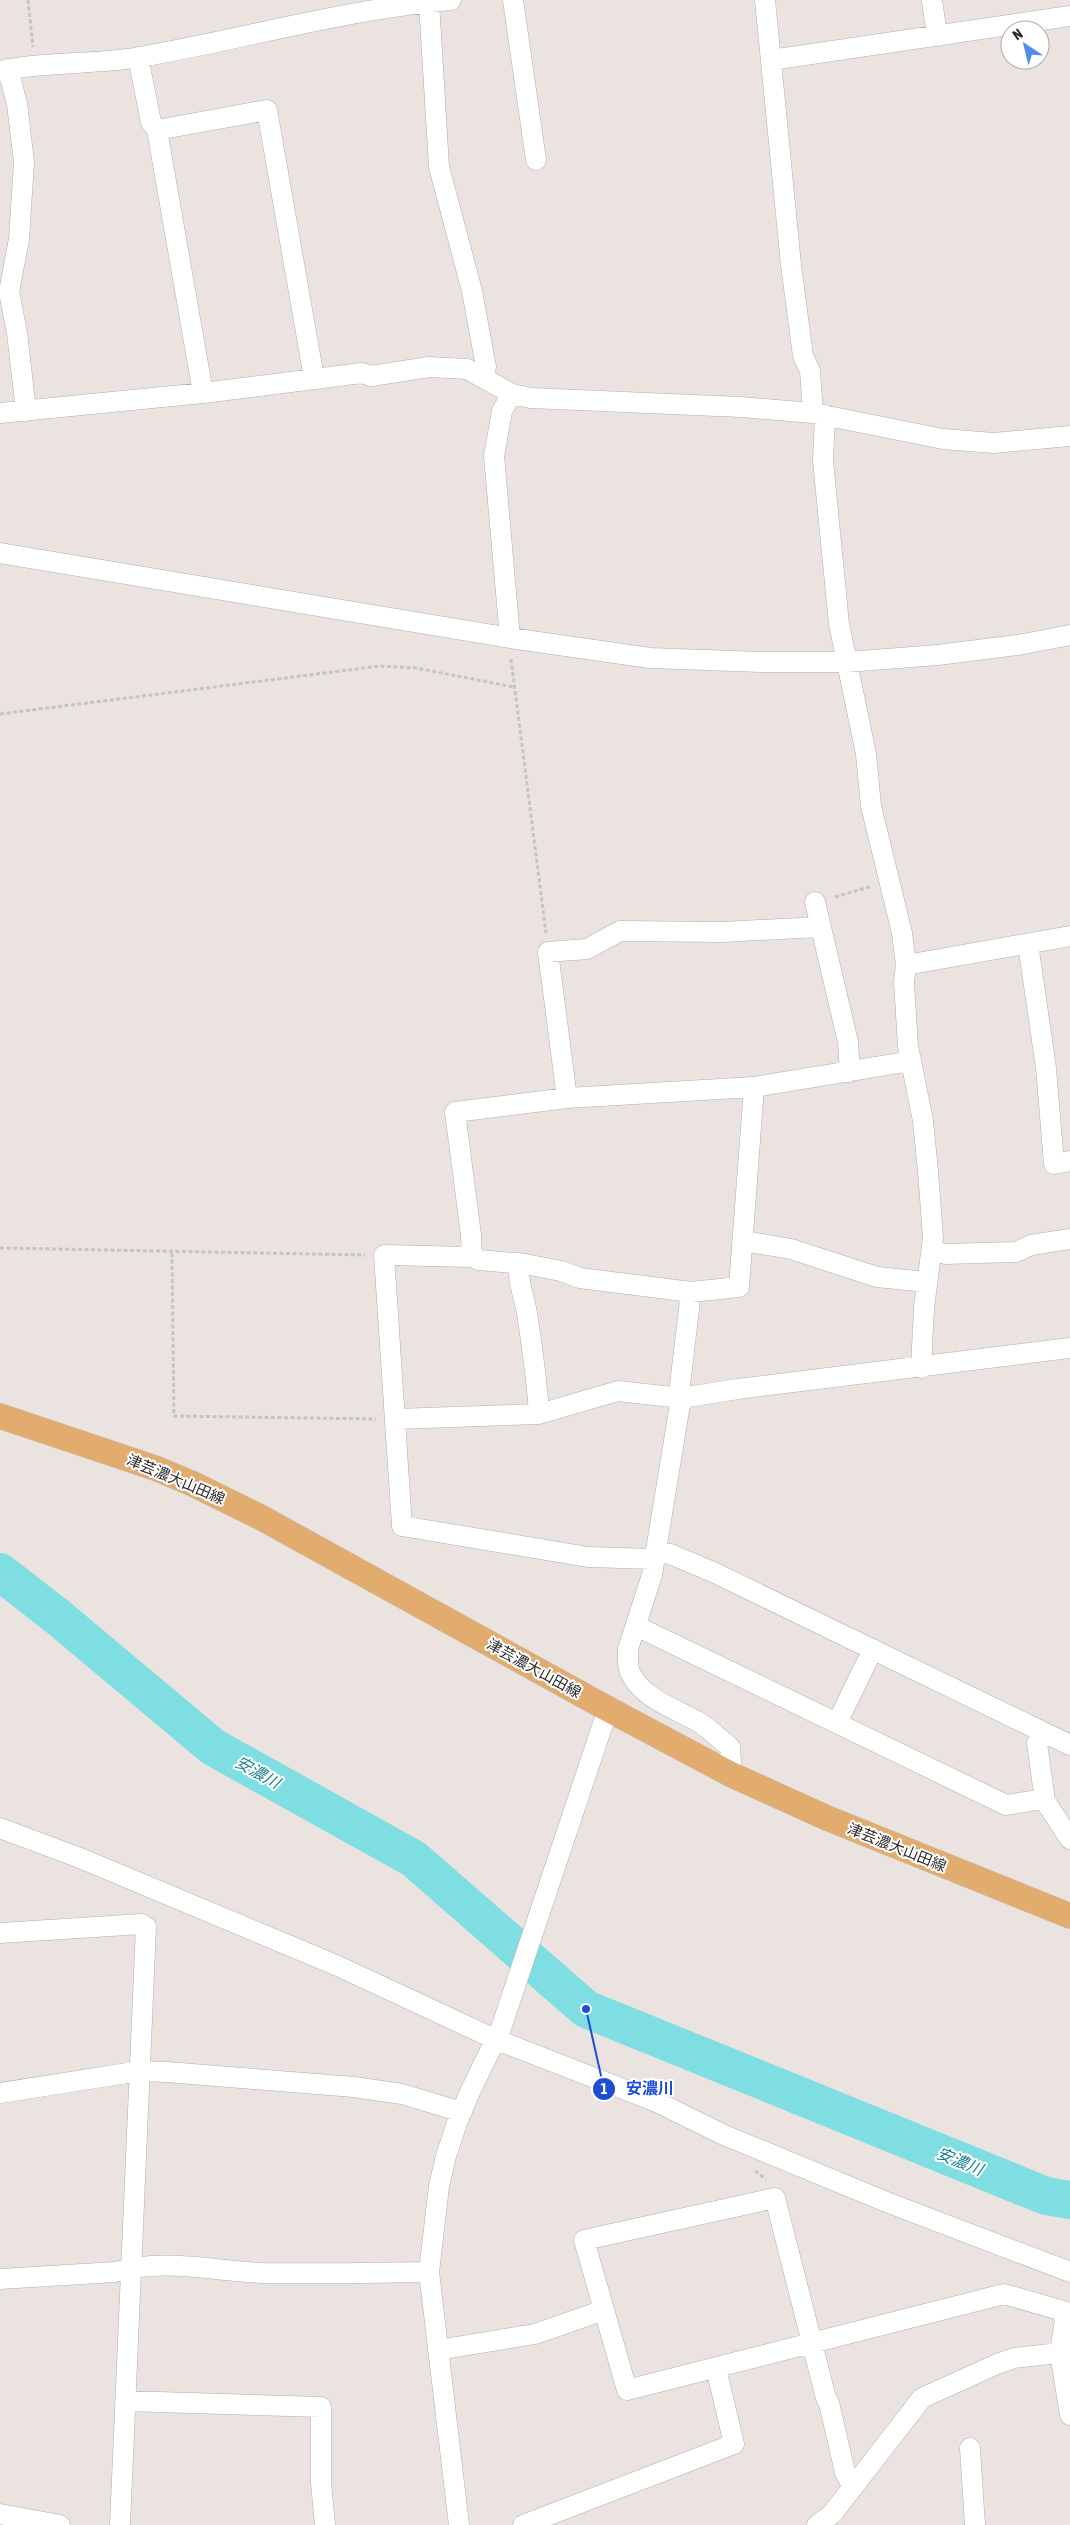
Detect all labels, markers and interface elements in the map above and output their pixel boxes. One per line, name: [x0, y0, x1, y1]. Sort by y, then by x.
north arrow: [1000, 20, 1050, 70]
text: N: [1010, 25, 1026, 43]
street label: 津芸濃大山田線: [124, 1451, 228, 1507]
street label: 津芸濃大山田線: [484, 1635, 584, 1701]
water label: 安濃川: [233, 1752, 285, 1792]
street label: 津芸濃大山田線: [845, 1819, 949, 1875]
callout: 安濃川: [591, 2073, 684, 2104]
text: 安濃川: [626, 2079, 674, 2097]
text: 1: [600, 2080, 608, 2097]
water label: 安濃川: [934, 2144, 987, 2179]

